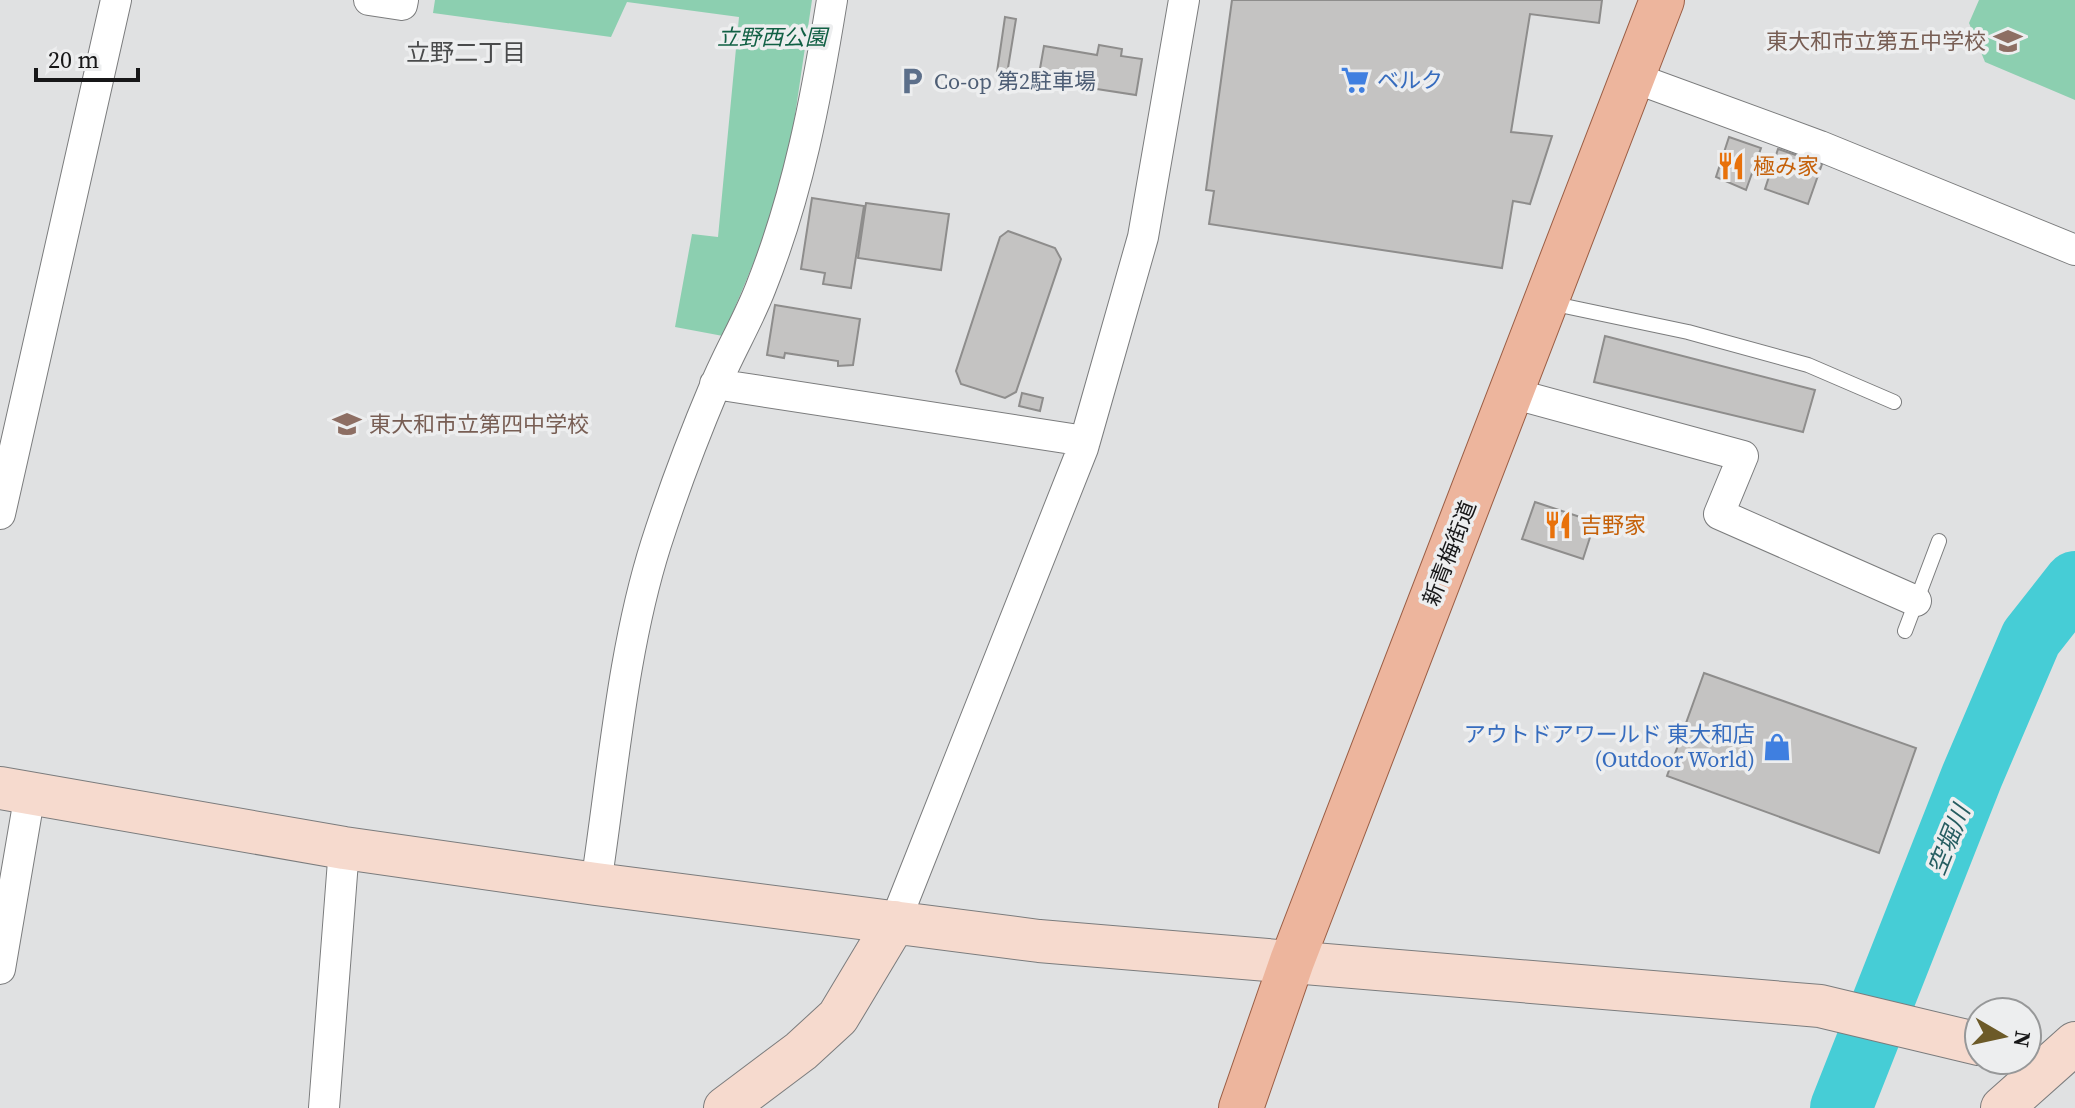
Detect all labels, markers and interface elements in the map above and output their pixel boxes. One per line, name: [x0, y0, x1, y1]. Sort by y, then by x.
park label: 立野西公園: [717, 22, 830, 52]
place label: 東大和市立第五中学校: [1766, 26, 1986, 56]
school or university icon: 東大和市立第五中学校: [1993, 26, 2023, 56]
scale bar: [36, 32, 138, 82]
district label: 立野二丁目: [406, 36, 526, 69]
text: 20 m: [48, 43, 99, 76]
supermarket icon: ベルク: [1340, 65, 1370, 95]
place label: ベルク: [1377, 65, 1443, 95]
parking icon: Co-op 第2駐車場: [897, 66, 927, 96]
place label: Co-op 第2駐車場: [934, 66, 1096, 96]
restaurant icon: 極み家: [1716, 151, 1746, 181]
place label: 極み家: [1753, 151, 1819, 181]
school or university icon: 東大和市立第四中学校: [332, 409, 362, 439]
place label: 東大和市立第四中学校: [369, 409, 589, 439]
street label: 新青梅街道: [1415, 496, 1483, 610]
restaurant icon: 吉野家: [1543, 510, 1573, 540]
place label: 吉野家: [1580, 510, 1646, 540]
place label: アウトドアワールド 東大和店 (Outdoor World): [1464, 719, 1755, 774]
shop icon: アウトドアワールド 東大和店 (Outdoor World): [1762, 732, 1792, 762]
water label: 空堀川: [1920, 797, 1978, 879]
north arrow: [1963, 996, 2043, 1076]
text: N: [2007, 1029, 2039, 1049]

